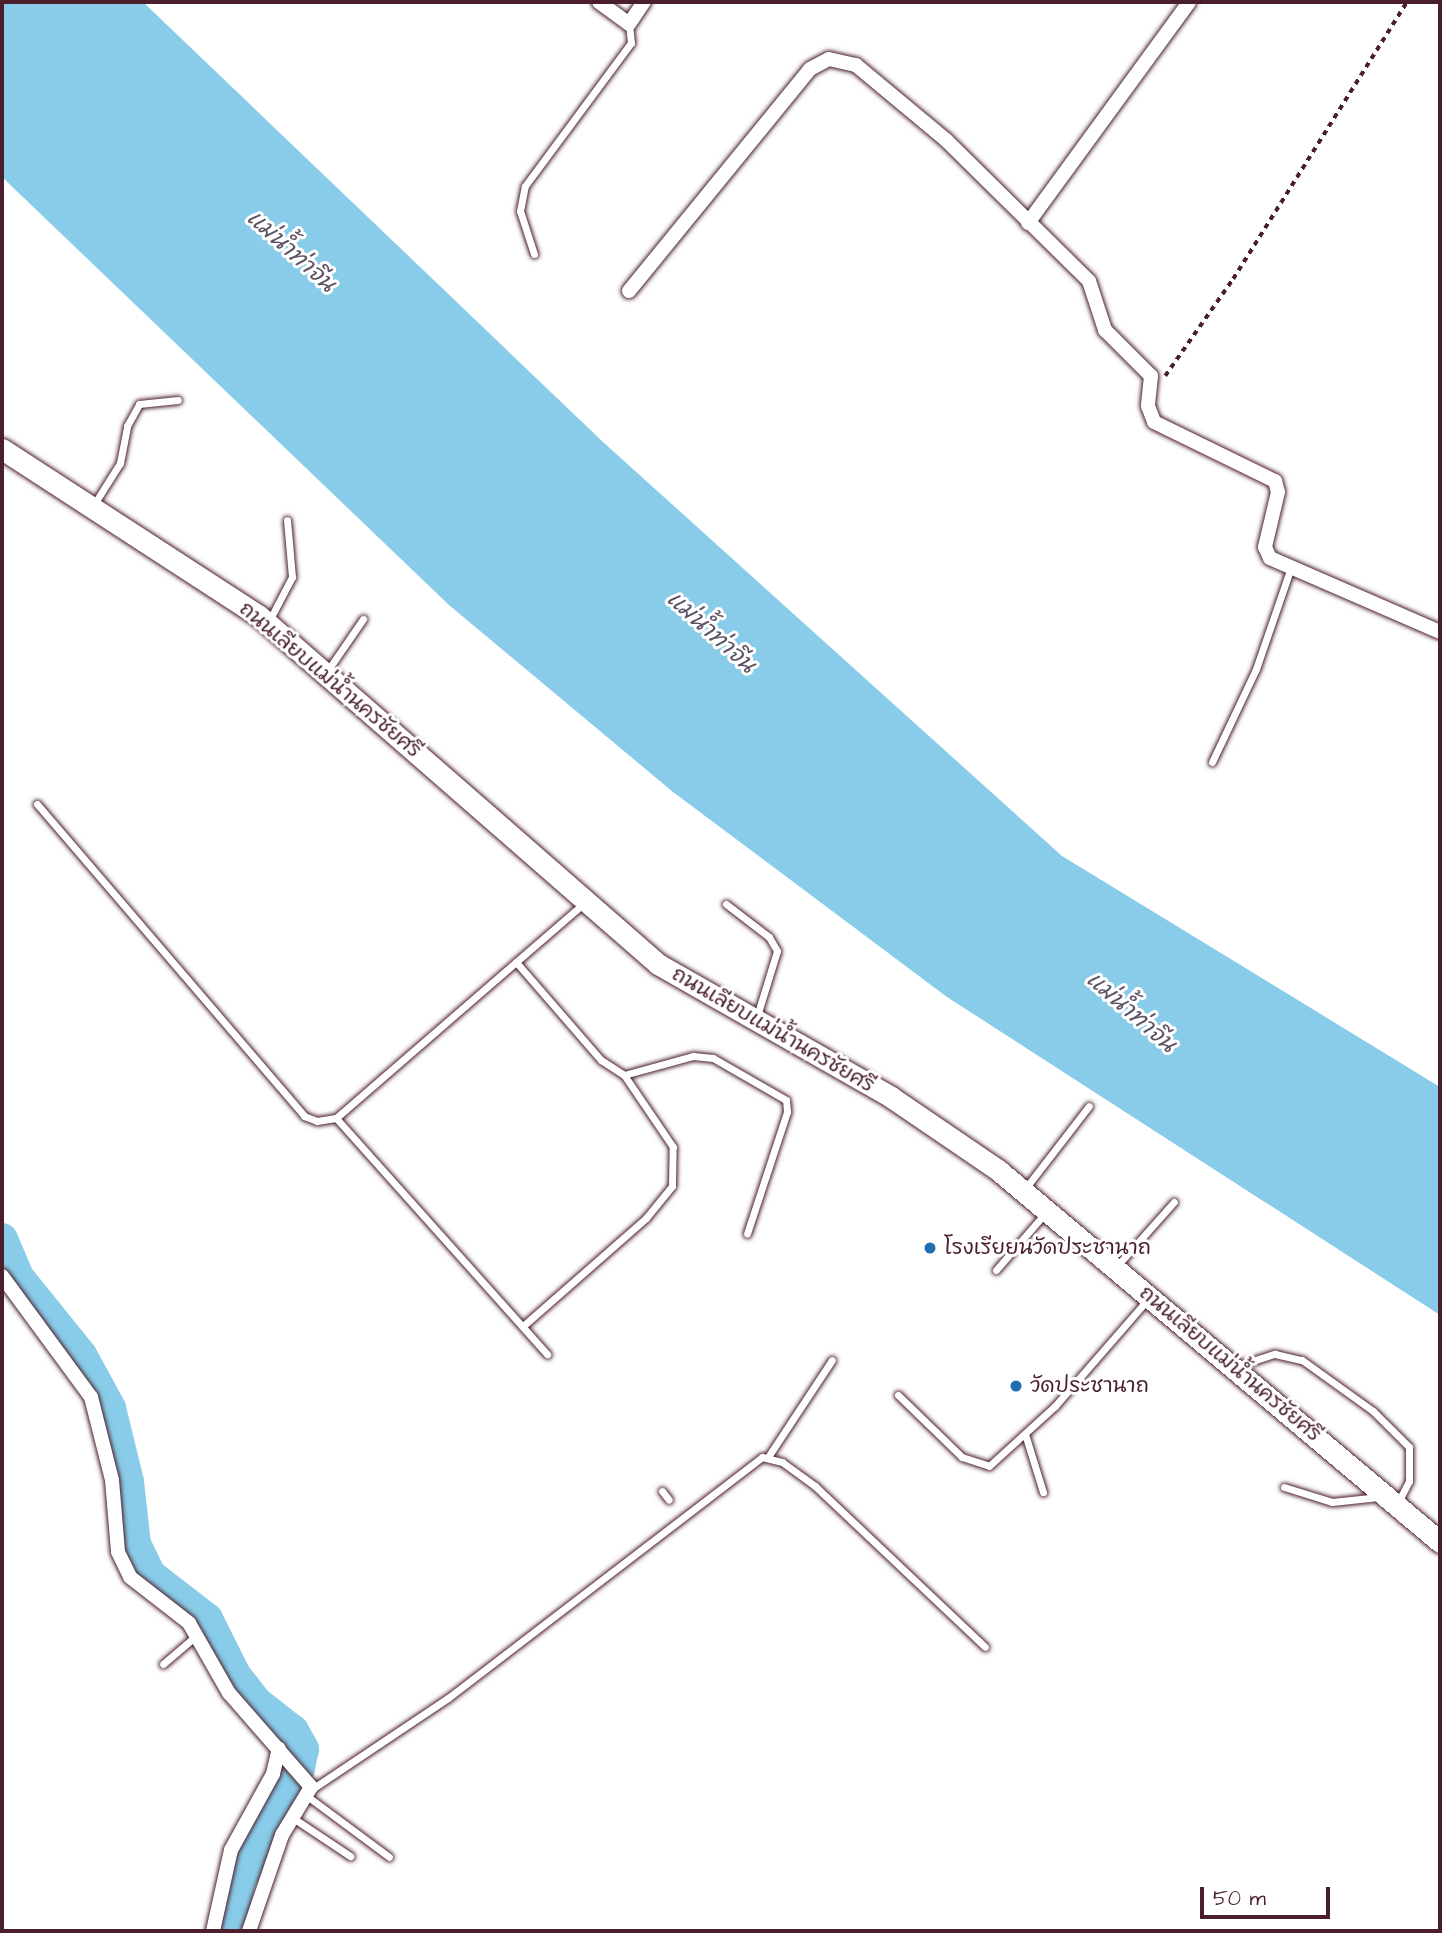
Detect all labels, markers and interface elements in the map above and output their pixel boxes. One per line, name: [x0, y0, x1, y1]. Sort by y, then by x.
water label: แม่น้ำท่าจีน: [241, 204, 341, 298]
water label: แม่น้ำท่าจีน: [661, 585, 761, 679]
street label: ถนนเลียบแม่น้ำนครชัยศรี: [234, 596, 426, 764]
street label: ถนนเลียบแม่น้ำนครชัยศรี: [667, 962, 879, 1098]
water label: แม่น้ำท่าจีน: [1081, 966, 1181, 1058]
place label: โรงเรียยนวัดประชานาถ: [944, 1235, 1151, 1261]
marker: โรงเรียยนวัดประชานาถ: [922, 1240, 938, 1256]
street label: ถนนเลียบแม่น้ำนครชัยศรี: [1134, 1280, 1326, 1448]
place label: วัดประชานาถ: [1030, 1373, 1149, 1399]
marker: วัดประชานาถ: [1008, 1378, 1024, 1394]
scale bar: [1204, 1874, 1334, 1918]
text: 50 m: [1213, 1884, 1266, 1913]

